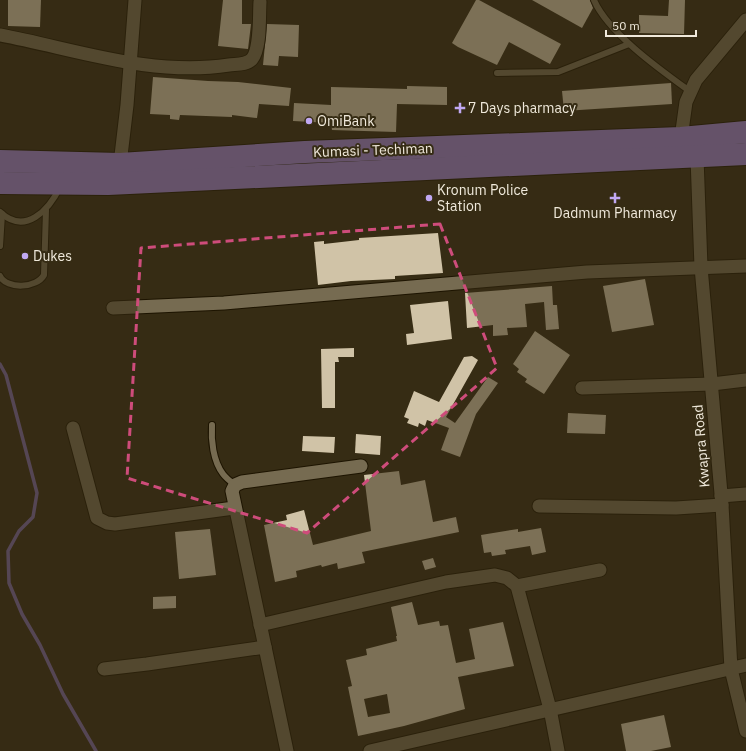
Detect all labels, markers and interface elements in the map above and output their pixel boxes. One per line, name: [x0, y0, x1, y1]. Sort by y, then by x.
scale bar: [606, 12, 696, 38]
text: 50 m: [612, 18, 640, 33]
place label: 7 Days pharmacy: [468, 99, 576, 117]
marker: 7 Days pharmacy: [455, 103, 465, 113]
place label: OmiBank: [317, 112, 375, 130]
marker: OmiBank: [304, 116, 314, 126]
street label: Kumasi - Techiman: [313, 139, 433, 161]
place label: Kronum Police Station: [437, 181, 528, 215]
marker: Kronum Police Station: [424, 193, 434, 203]
marker: Dadmum Pharmacy: [610, 193, 620, 203]
place label: Dadmum Pharmacy: [553, 204, 677, 222]
place label: Dukes: [33, 247, 72, 265]
marker: Dukes: [20, 251, 30, 261]
street label: Kwapra Road: [688, 404, 714, 488]

